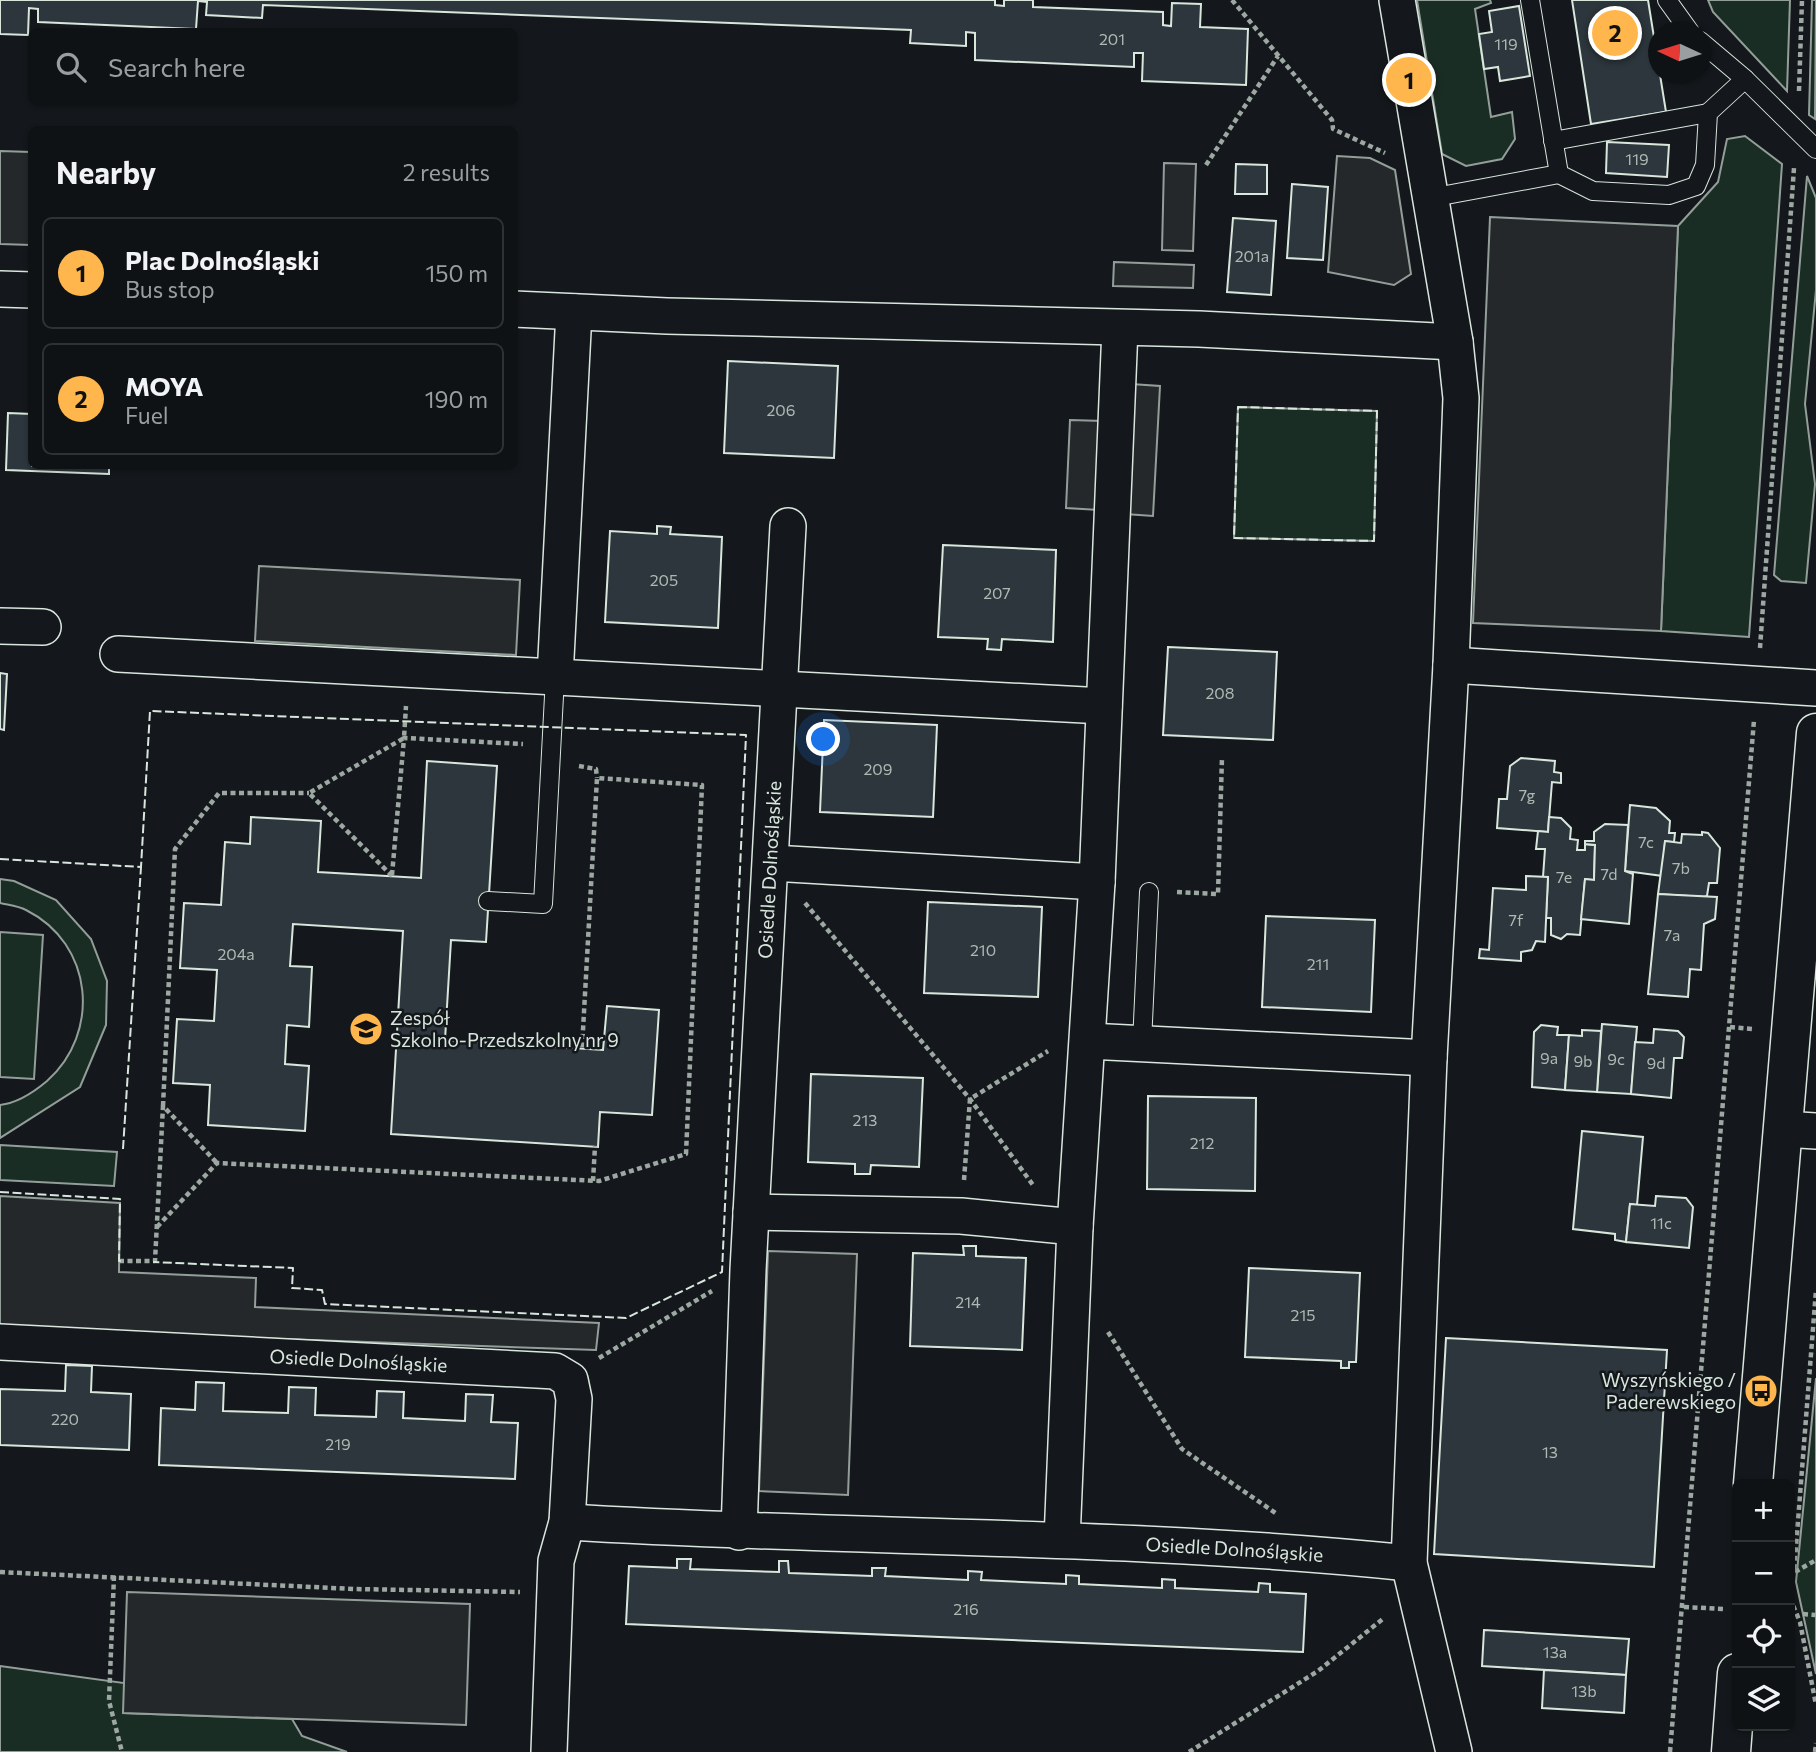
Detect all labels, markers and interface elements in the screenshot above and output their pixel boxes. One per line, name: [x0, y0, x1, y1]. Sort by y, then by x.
pin: 2: [1592, 7, 1638, 59]
north arrow: [1648, 21, 1711, 84]
search box: [28, 28, 518, 105]
house number: 201: [1099, 29, 1125, 48]
house number: 119: [1494, 34, 1518, 53]
icon: search: [52, 48, 90, 86]
text: Search here: [108, 51, 246, 82]
pin: 1: [1386, 54, 1432, 106]
house number: 119: [1625, 149, 1649, 168]
text: Nearby: [56, 153, 156, 190]
text: 2 results: [403, 158, 490, 186]
text: Plac Dolnośląski: [125, 244, 319, 275]
house number: 201a: [1235, 246, 1269, 265]
text: 1: [76, 259, 86, 287]
text: 150 m: [425, 259, 488, 287]
text: Bus stop: [125, 275, 215, 303]
text: MOYA: [125, 370, 203, 401]
text: 2: [74, 385, 88, 413]
text: 190 m: [425, 385, 488, 413]
house number: 206: [767, 400, 795, 419]
text: Fuel: [125, 401, 169, 429]
house number: 205: [650, 570, 678, 589]
house number: 207: [983, 583, 1011, 602]
house number: 208: [1206, 683, 1234, 702]
your location: [806, 722, 840, 756]
house number: 209: [864, 759, 892, 778]
street label: Osiedle Dolnośląskie: [753, 780, 785, 959]
house number: 7g: [1519, 785, 1536, 804]
house number: 7c: [1638, 832, 1654, 851]
house number: 7b: [1672, 858, 1690, 877]
house number: 7d: [1600, 864, 1618, 883]
house number: 7e: [1556, 867, 1572, 886]
house number: 7f: [1509, 910, 1524, 929]
house number: 7a: [1664, 925, 1680, 944]
house number: 210: [970, 940, 996, 959]
house number: 204a: [217, 944, 255, 963]
house number: 211: [1307, 954, 1329, 973]
place label: Zespół Szkolno-Przedszkolny nr 9: [390, 1006, 619, 1051]
school or university icon: Zespół Szkolno-Przedszkolny nr 9: [347, 1010, 385, 1048]
house number: 9a: [1540, 1048, 1558, 1067]
house number: 9c: [1607, 1049, 1625, 1068]
house number: 9b: [1573, 1051, 1593, 1070]
house number: 9d: [1647, 1053, 1665, 1072]
house number: 213: [853, 1110, 877, 1129]
house number: 212: [1190, 1133, 1214, 1152]
house number: 11c: [1650, 1213, 1672, 1232]
house number: 214: [955, 1292, 981, 1311]
house number: 215: [1291, 1305, 1315, 1324]
street label: Osiedle Dolnośląskie: [269, 1344, 448, 1376]
place label: Wyszyńskiego / Paderewskiego: [1601, 1368, 1736, 1413]
bus stop icon: Wyszyńskiego / Paderewskiego: [1742, 1372, 1780, 1410]
house number: 220: [51, 1409, 79, 1428]
house number: 219: [325, 1434, 351, 1453]
house number: 13: [1542, 1442, 1558, 1461]
map controls: [1732, 1479, 1795, 1731]
button: +: [1732, 1479, 1795, 1542]
street label: Osiedle Dolnośląskie: [1145, 1532, 1324, 1566]
button: −: [1732, 1542, 1795, 1605]
house number: 216: [953, 1599, 979, 1618]
button: locate: [1732, 1605, 1795, 1668]
house number: 13a: [1543, 1642, 1567, 1661]
button: layers: [1732, 1668, 1795, 1731]
house number: 13b: [1571, 1681, 1597, 1700]

